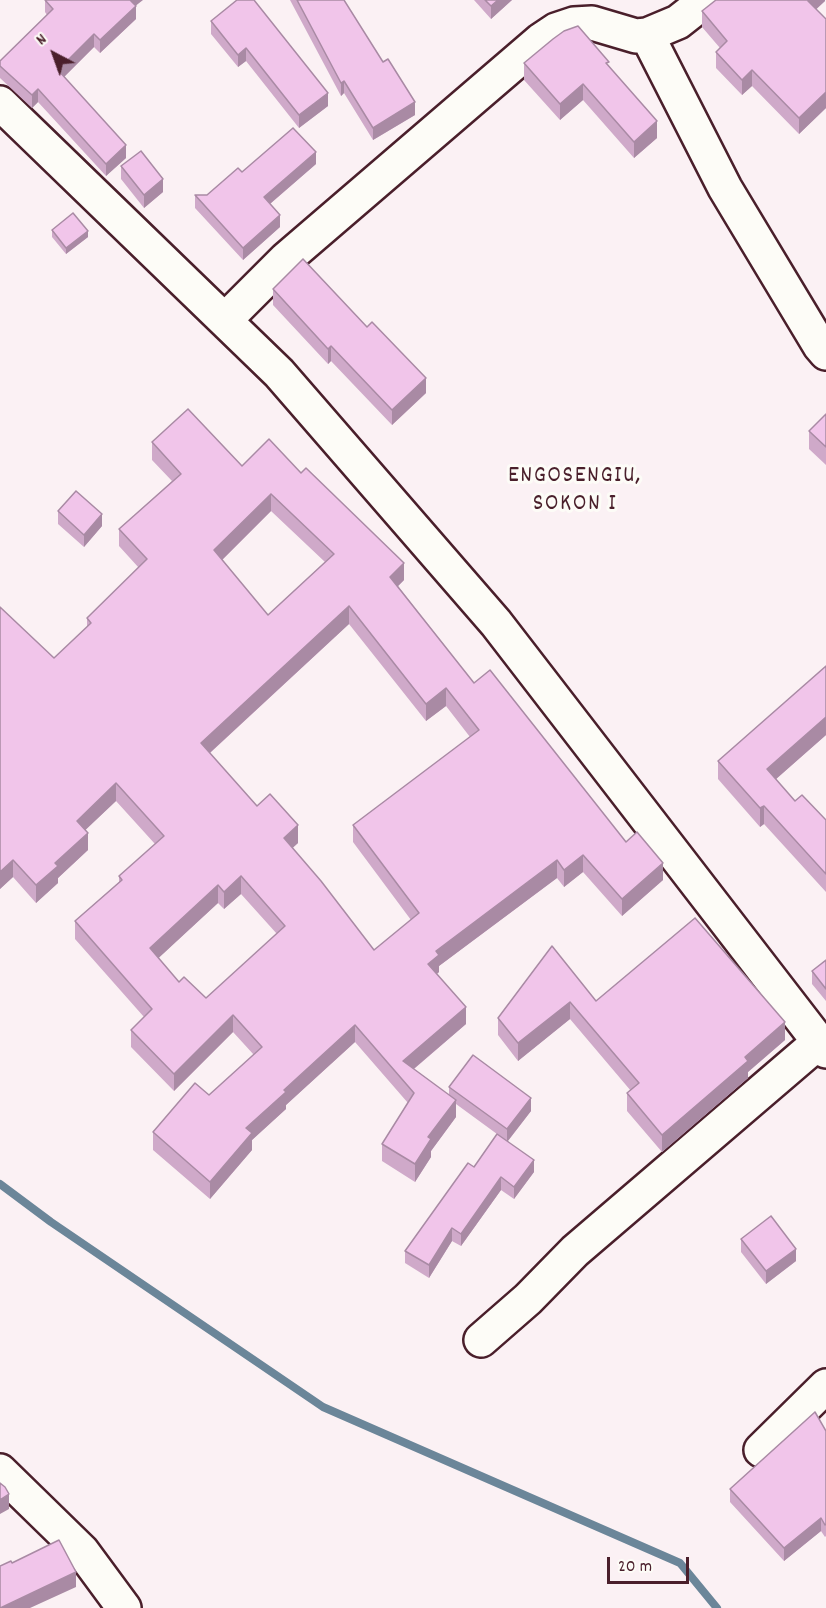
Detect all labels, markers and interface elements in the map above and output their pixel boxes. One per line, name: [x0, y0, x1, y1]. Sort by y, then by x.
north arrow: [24, 24, 84, 84]
text: N: [31, 29, 52, 51]
district label: ENGOSENGIU, SOKON I: [508, 464, 642, 520]
scale bar: [610, 1545, 692, 1583]
text: 20 m: [618, 1555, 652, 1580]

